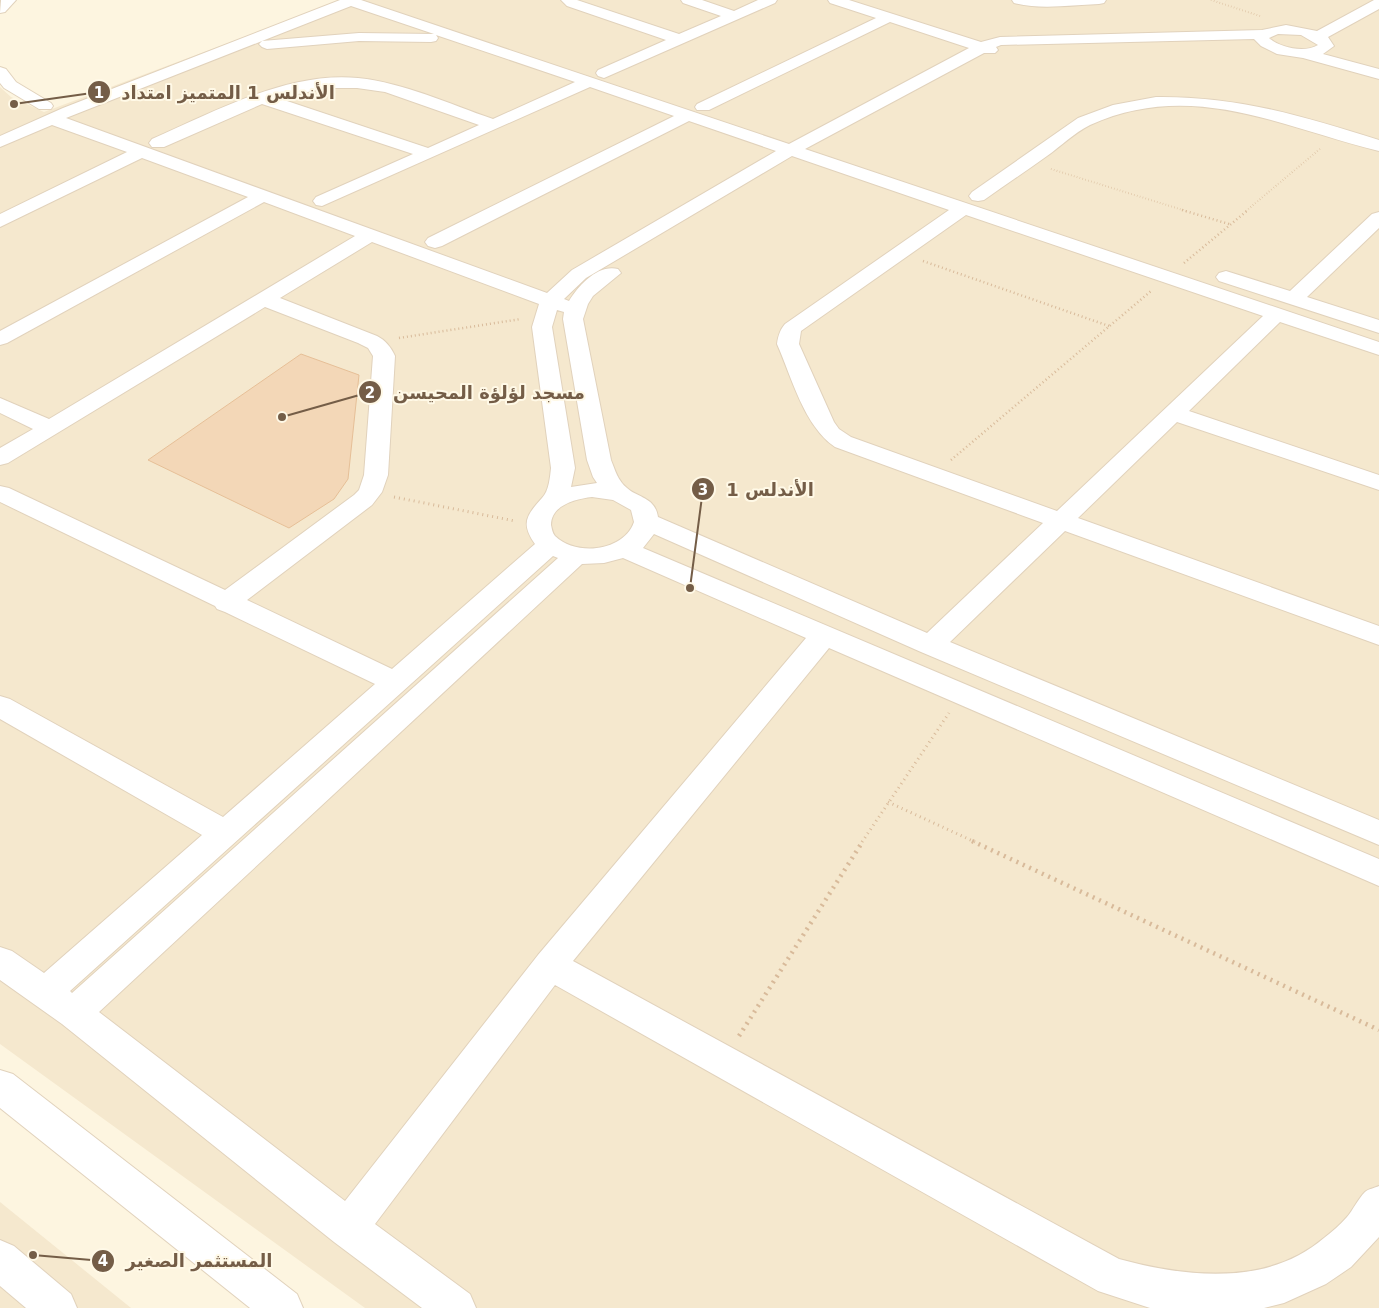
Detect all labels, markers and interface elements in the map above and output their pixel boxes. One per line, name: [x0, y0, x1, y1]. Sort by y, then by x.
callout: الأندلس 1 المتميز امتداد: [87, 76, 345, 109]
text: الأندلس 1 المتميز امتداد: [121, 82, 335, 104]
text: 1: [94, 84, 104, 102]
callout: مسجد لؤلؤة المحيسن: [358, 376, 595, 409]
text: مسجد لؤلؤة المحيسن: [393, 382, 585, 404]
text: 2: [365, 384, 375, 402]
callout: الأندلس 1: [691, 473, 823, 506]
text: الأندلس 1: [726, 479, 814, 500]
text: 3: [698, 481, 708, 499]
callout: المستثمر الصغير: [90, 1244, 282, 1277]
text: المستثمر الصغير: [125, 1250, 272, 1272]
text: 4: [98, 1252, 108, 1270]

